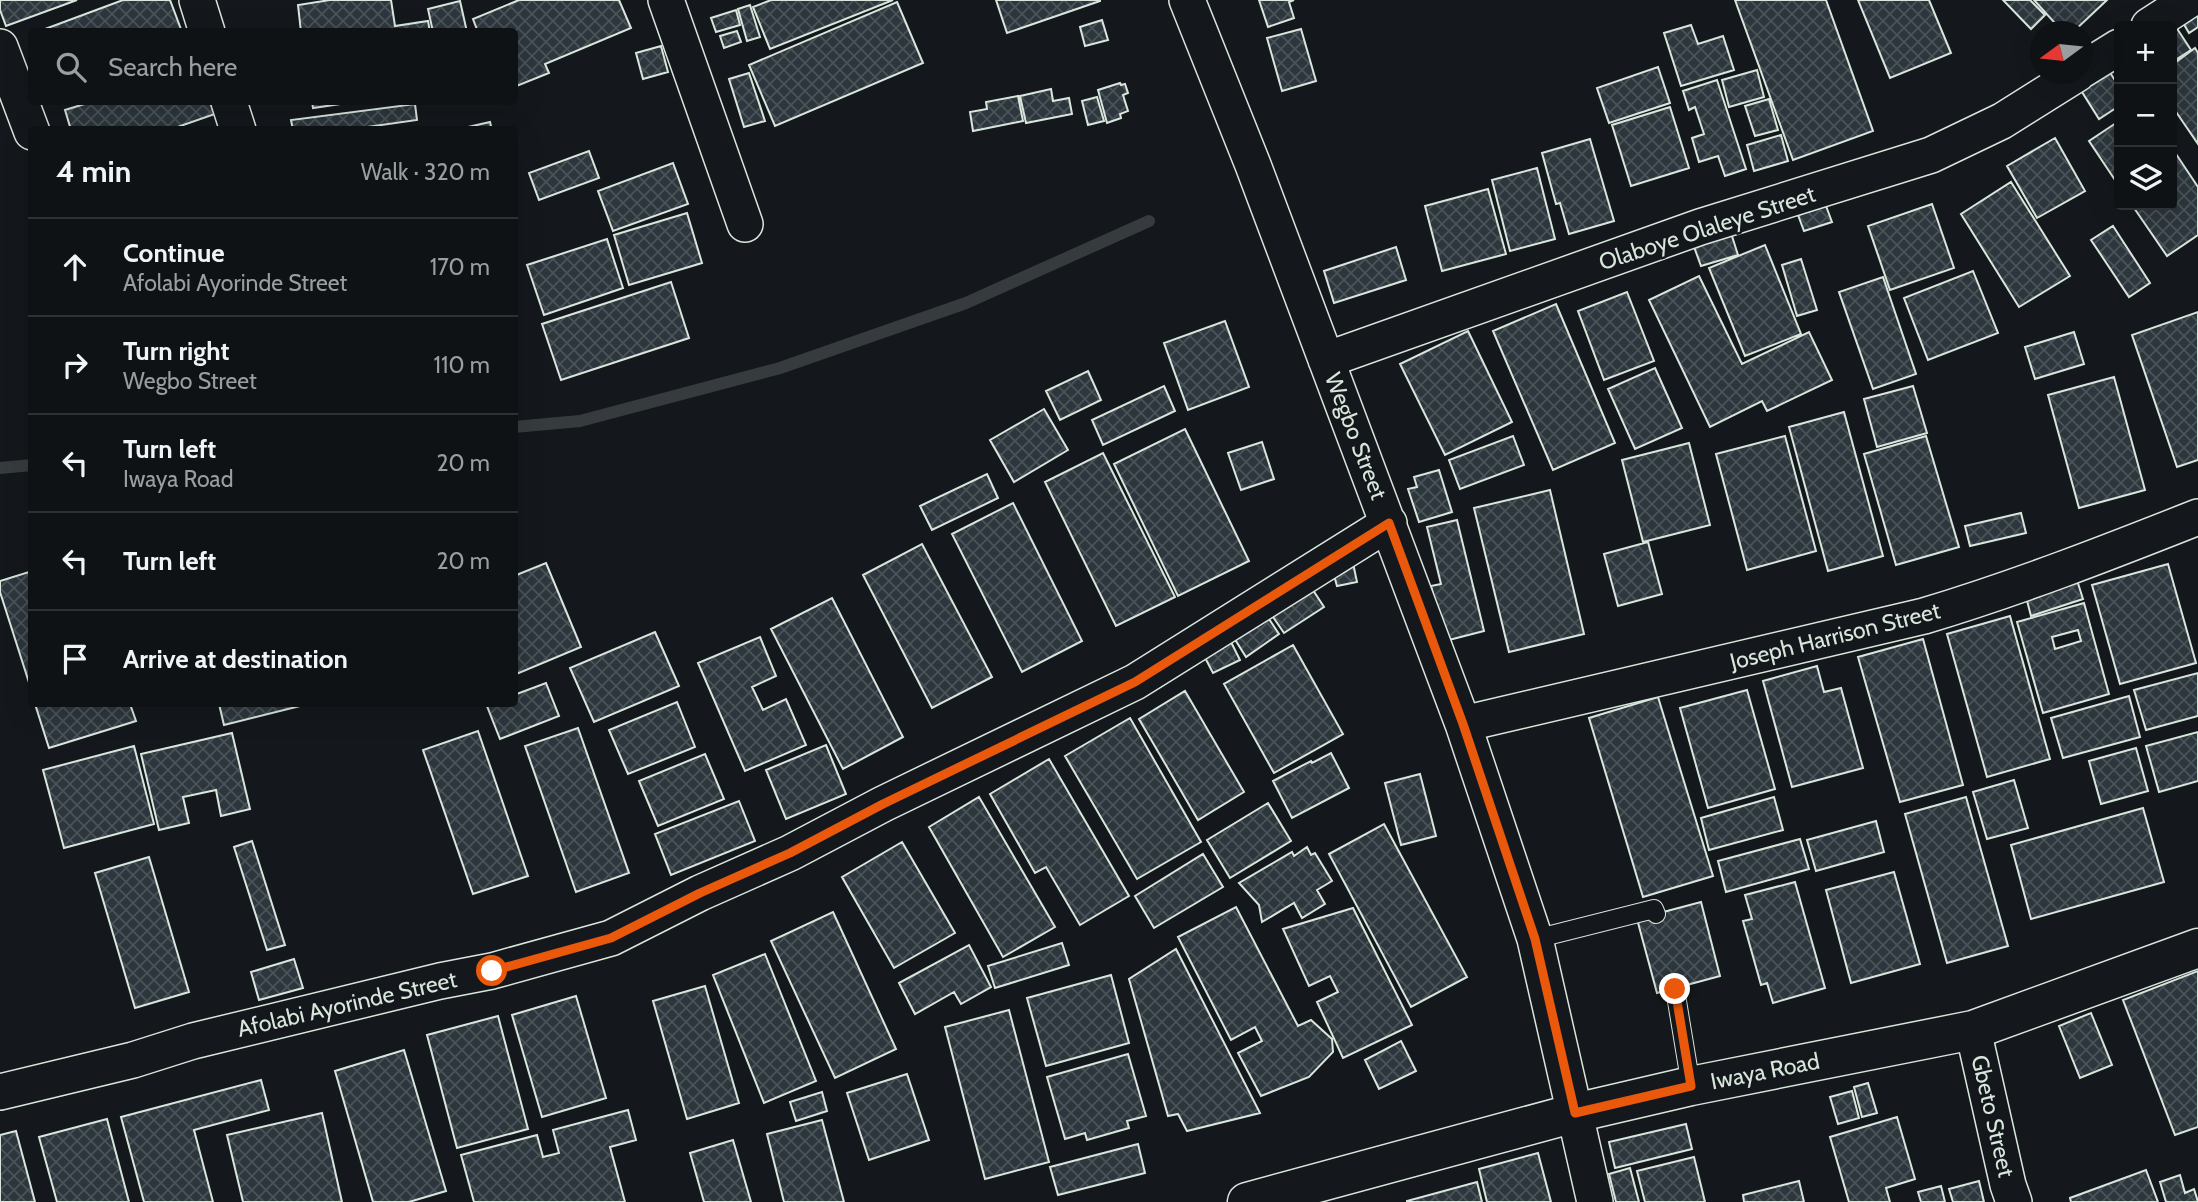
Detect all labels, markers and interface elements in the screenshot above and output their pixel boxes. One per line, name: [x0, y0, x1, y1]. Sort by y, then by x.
north arrow: [2030, 21, 2093, 84]
map controls: [2114, 21, 2177, 210]
button: +: [2114, 21, 2177, 84]
search box: [28, 28, 518, 105]
icon: search: [52, 48, 90, 86]
text: Search here: [108, 51, 237, 83]
button: −: [2114, 84, 2177, 147]
button: layers: [2114, 147, 2177, 210]
text: 4 min: [56, 153, 131, 190]
text: Walk · 320 m: [361, 158, 490, 186]
street label: Olaboye Olaleye Street: [1595, 180, 1819, 276]
text: Continue: [123, 237, 225, 269]
icon: ahead: [56, 248, 94, 286]
text: 170 m: [430, 253, 490, 281]
text: Afolabi Ayorinde Street: [123, 269, 347, 297]
text: Turn right: [123, 335, 229, 367]
icon: right: [56, 346, 94, 384]
text: 110 m: [434, 351, 490, 379]
text: Wegbo Street: [123, 367, 257, 395]
street label: Wegbo Street: [1319, 369, 1393, 504]
text: Turn left: [123, 433, 216, 465]
icon: left: [56, 444, 94, 482]
text: 20 m: [437, 449, 490, 477]
text: Iwaya Road: [123, 465, 233, 493]
icon: left: [56, 542, 94, 580]
text: Turn left: [123, 545, 216, 577]
text: 20 m: [437, 547, 490, 575]
street label: Joseph Harrison Street: [1726, 596, 1943, 676]
icon: arrive: [56, 640, 94, 678]
text: Arrive at destination: [123, 643, 348, 675]
route start: [476, 955, 507, 986]
street label: Afolabi Ayorinde Street: [235, 965, 460, 1043]
route end: [1659, 973, 1690, 1004]
street label: Iwaya Road: [1708, 1047, 1822, 1095]
street label: Gbeto Street: [1965, 1052, 2021, 1180]

